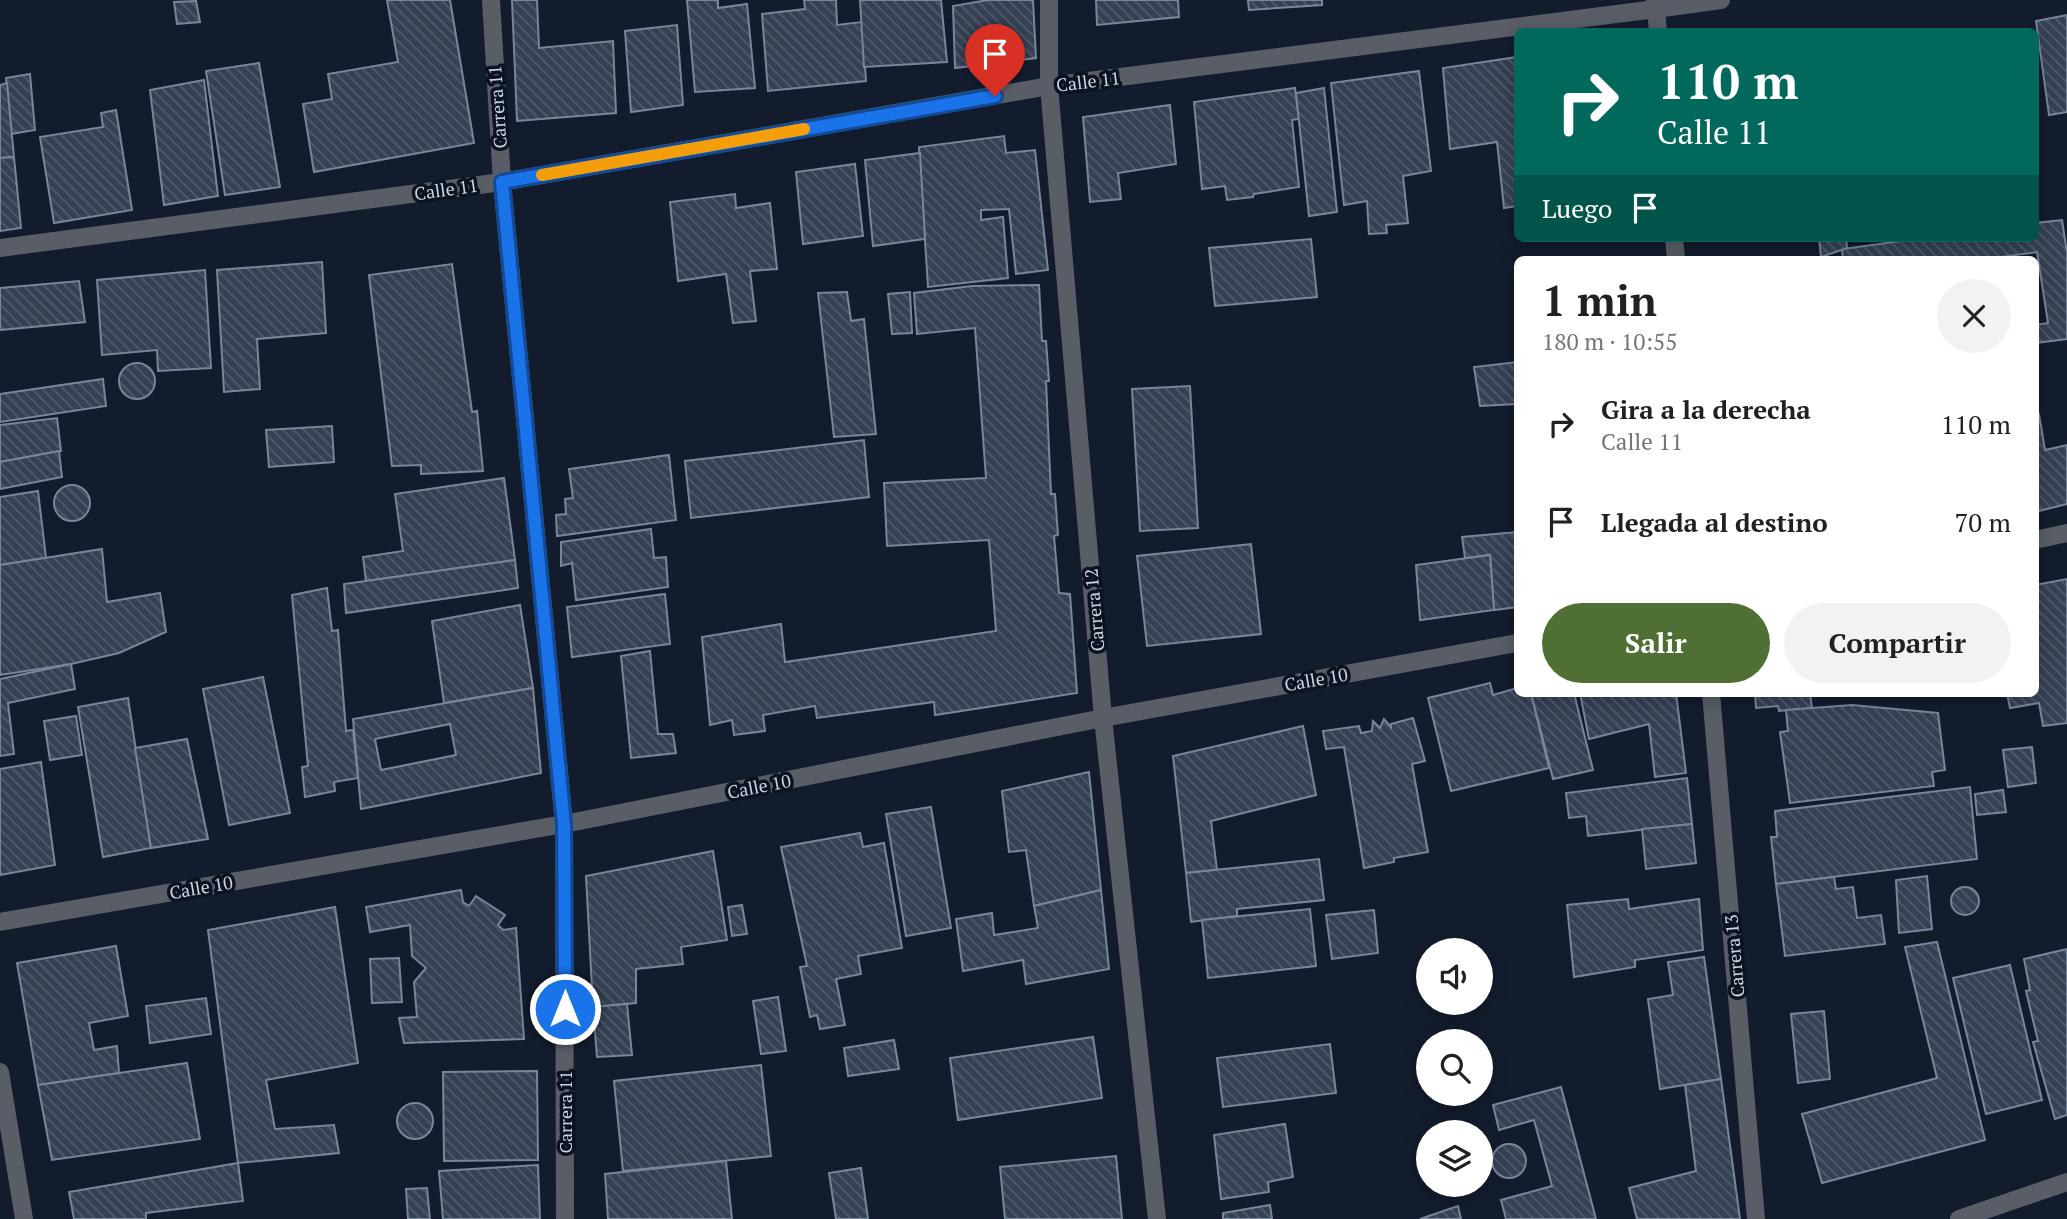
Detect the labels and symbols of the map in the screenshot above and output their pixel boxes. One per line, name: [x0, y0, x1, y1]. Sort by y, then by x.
pin: [965, 24, 1025, 96]
street label: Carrera 11: [482, 65, 512, 149]
street label: Calle 11: [1055, 65, 1121, 97]
street label: Calle 11: [413, 173, 479, 205]
street label: Carrera 12: [1078, 568, 1110, 652]
street label: Calle 10: [1282, 662, 1350, 696]
street label: Calle 10: [725, 768, 793, 804]
street label: Calle 10: [167, 870, 235, 904]
street label: Carrera 13: [1718, 914, 1750, 998]
position arrow: [528, 972, 602, 1046]
street label: Carrera 11: [553, 1070, 577, 1154]

